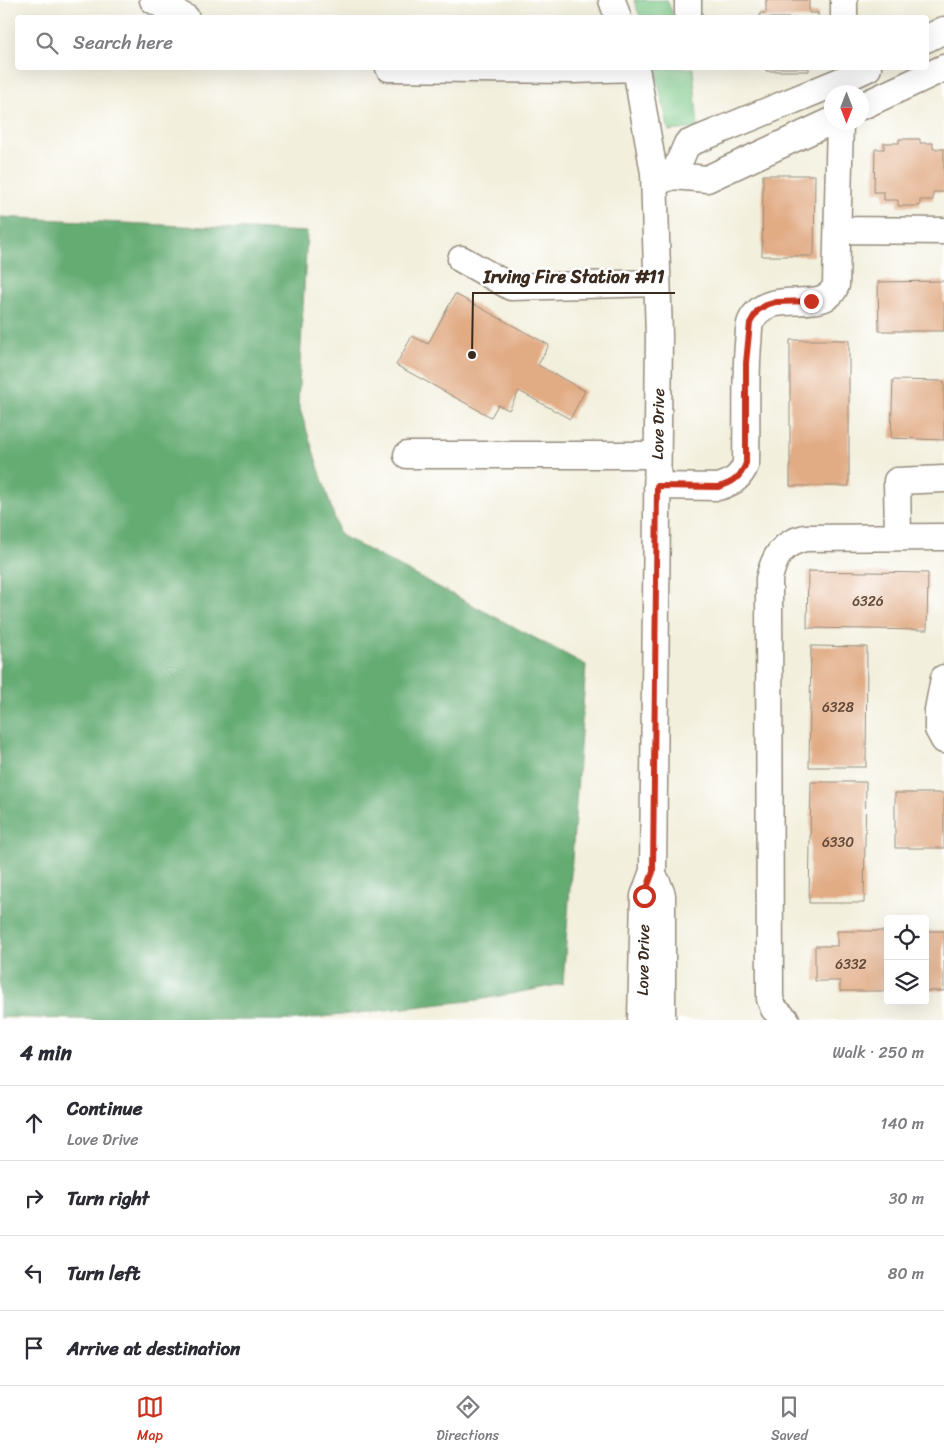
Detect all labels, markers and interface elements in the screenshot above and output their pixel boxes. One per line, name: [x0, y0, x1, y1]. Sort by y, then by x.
search box: [15, 15, 929, 70]
text: Search here: [73, 26, 173, 59]
icon: search: [33, 29, 61, 57]
north arrow: [824, 85, 869, 130]
callout: Irving Fire Station #11: [473, 260, 675, 293]
text: Irving Fire Station #11: [483, 261, 665, 293]
route end: [800, 290, 823, 313]
street label: Love Drive: [643, 388, 673, 460]
house number: 6326: [852, 589, 884, 614]
house number: 6328: [822, 695, 855, 720]
house number: 6330: [822, 830, 854, 855]
route start: [633, 885, 656, 908]
map controls: [884, 915, 929, 1005]
button: locate: [884, 915, 929, 960]
street label: Love Drive: [628, 924, 658, 996]
house number: 6332: [835, 952, 867, 977]
button: layers: [884, 960, 929, 1005]
text: 4 min: [20, 1034, 72, 1072]
text: Walk · 250 m: [832, 1038, 924, 1067]
text: Continue: [67, 1092, 143, 1125]
icon: ahead: [20, 1109, 48, 1137]
text: 140 m: [881, 1109, 924, 1138]
text: Love Drive: [67, 1125, 139, 1154]
text: Turn right: [67, 1182, 149, 1215]
icon: right: [20, 1184, 48, 1212]
text: 30 m: [889, 1184, 924, 1213]
text: Turn left: [67, 1257, 140, 1290]
icon: left: [20, 1259, 48, 1287]
text: 80 m: [888, 1259, 924, 1288]
text: Arrive at destination: [67, 1332, 240, 1365]
icon: arrive: [20, 1334, 48, 1362]
tab: Map: [136, 1393, 164, 1448]
tab: Directions: [436, 1393, 499, 1448]
tab: Saved: [771, 1393, 808, 1448]

